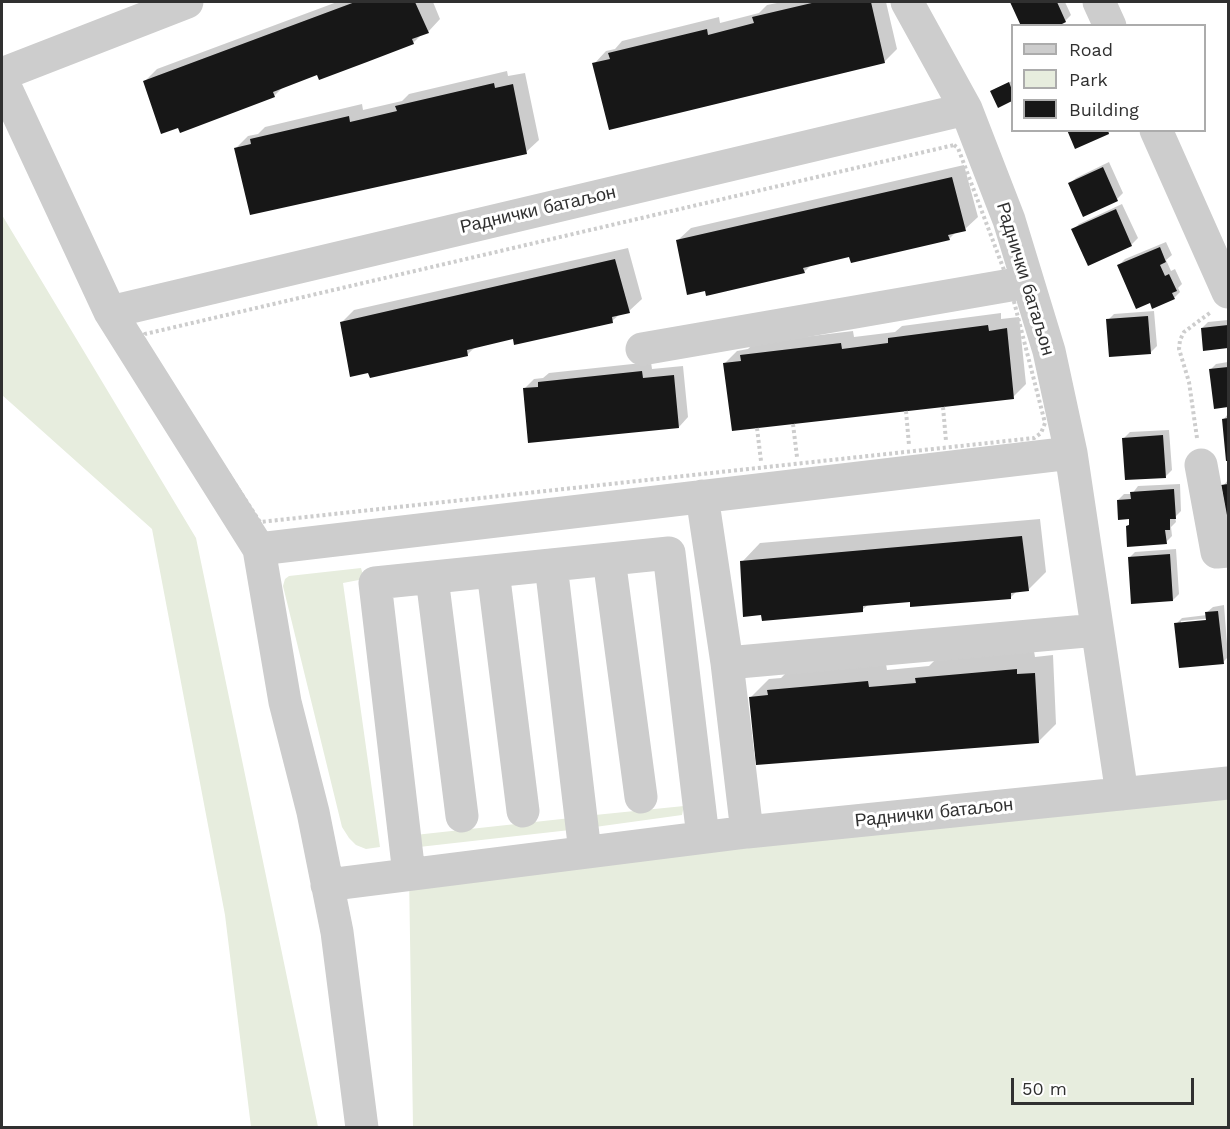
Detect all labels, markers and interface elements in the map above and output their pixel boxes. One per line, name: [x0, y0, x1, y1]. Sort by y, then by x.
legend: [1011, 24, 1206, 132]
text: Road: [1069, 39, 1113, 60]
text: Park: [1069, 69, 1108, 90]
text: Building: [1069, 99, 1139, 120]
street label: Раднички батаљон: [458, 182, 618, 238]
street label: Раднички батаљон: [991, 200, 1059, 358]
street label: Раднички батаљон: [854, 794, 1014, 832]
scale bar: [1014, 1066, 1197, 1104]
text: 50 m: [1022, 1078, 1067, 1099]

